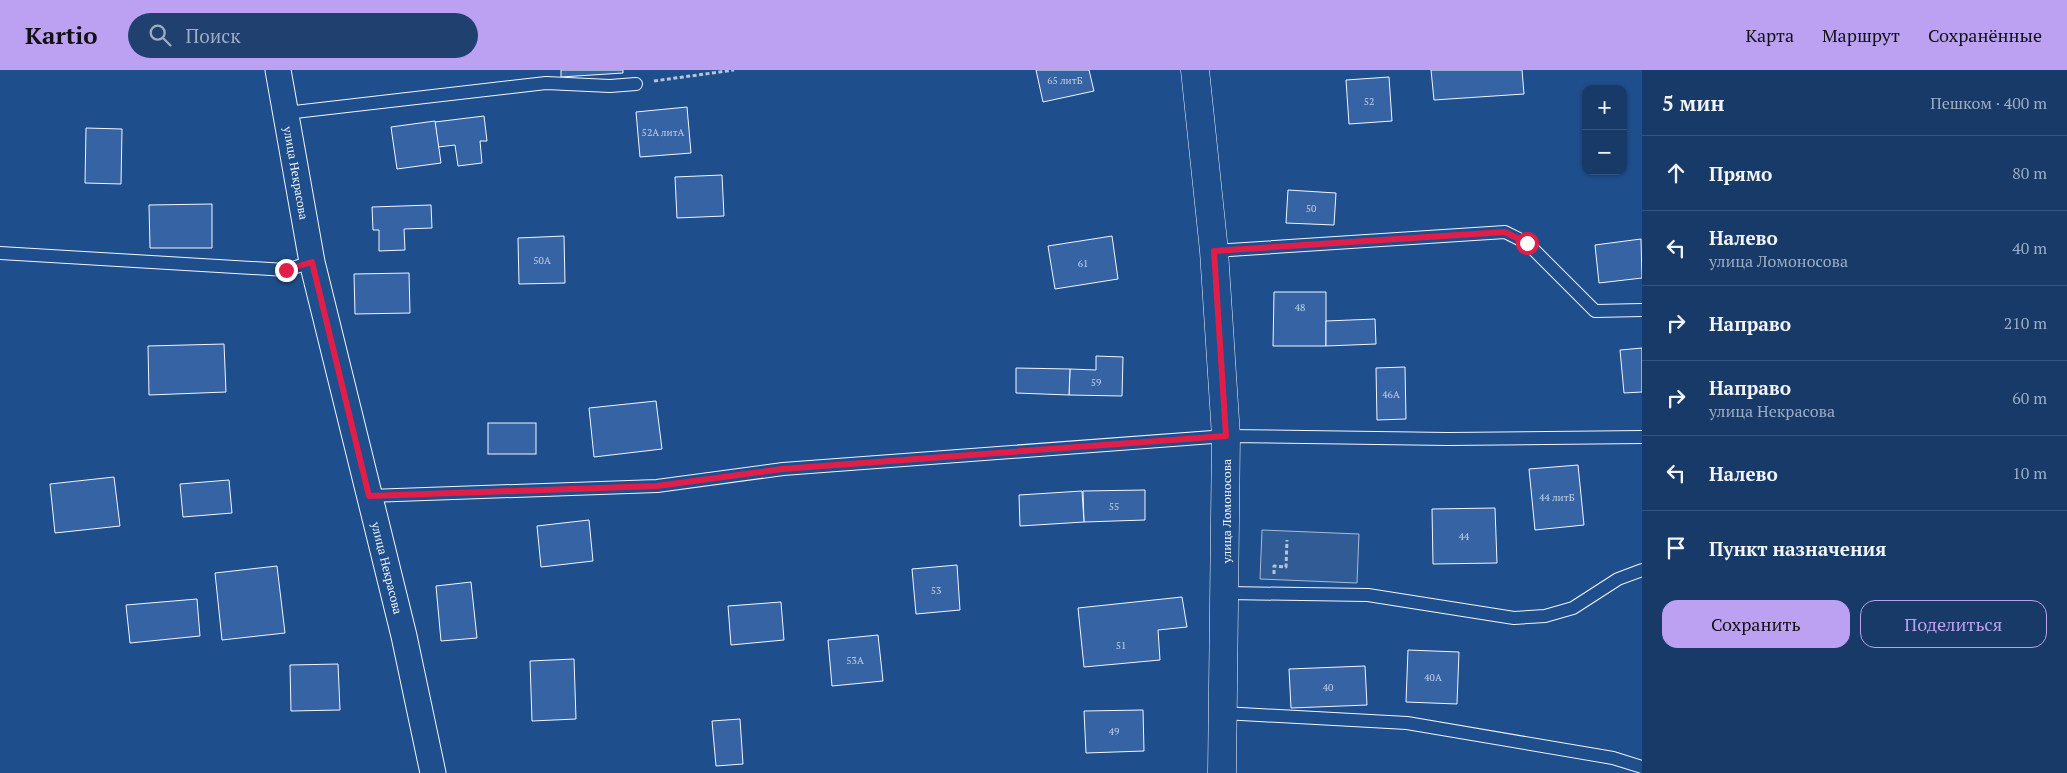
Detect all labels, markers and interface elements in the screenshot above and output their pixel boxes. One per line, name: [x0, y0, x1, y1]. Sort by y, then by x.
search box: [128, 13, 478, 58]
text: Kartio: [25, 19, 98, 51]
icon: search: [146, 21, 174, 49]
text: Поиск: [186, 23, 240, 48]
text: Карта: [1745, 23, 1794, 47]
text: Маршрут: [1822, 23, 1900, 47]
text: Сохранённые: [1928, 23, 2042, 47]
house number: 65 литБ: [1047, 74, 1083, 87]
map controls: [1582, 85, 1627, 175]
button: +: [1582, 85, 1627, 130]
text: 5 мин: [1662, 89, 1724, 117]
text: Пешком · 400 m: [1930, 92, 2047, 114]
house number: 52: [1364, 95, 1374, 108]
street label: улица Некрасова: [280, 124, 312, 221]
house number: 52А литА: [642, 126, 685, 139]
button: −: [1582, 130, 1627, 175]
icon: ahead: [1662, 159, 1690, 187]
text: Прямо: [1709, 161, 1772, 186]
text: 80 m: [2012, 162, 2047, 184]
house number: 50: [1306, 202, 1316, 215]
text: Налево: [1709, 225, 1778, 250]
route start: [1516, 232, 1539, 255]
icon: left: [1662, 234, 1690, 262]
text: 40 m: [2012, 237, 2047, 259]
text: улица Ломоносова: [1709, 250, 1848, 272]
house number: 50А: [533, 254, 551, 267]
house number: 61: [1078, 257, 1088, 270]
route end: [275, 259, 298, 282]
house number: 48: [1295, 301, 1305, 314]
icon: right: [1662, 309, 1690, 337]
text: Направо: [1709, 311, 1791, 336]
text: 210 m: [2004, 312, 2047, 334]
text: Направо: [1709, 375, 1791, 400]
house number: 59: [1091, 376, 1101, 389]
icon: right: [1662, 384, 1690, 412]
text: 60 m: [2012, 387, 2047, 409]
house number: 46А: [1382, 388, 1400, 401]
text: улица Некрасова: [1709, 400, 1835, 422]
street label: улица Ломоносова: [1219, 459, 1234, 564]
icon: left: [1662, 459, 1690, 487]
text: Налево: [1709, 461, 1778, 486]
text: 10 m: [2012, 462, 2047, 484]
house number: 44 литБ: [1539, 491, 1575, 504]
house number: 55: [1109, 500, 1119, 513]
street label: улица Некрасова: [368, 519, 406, 616]
house number: 44: [1459, 530, 1470, 543]
icon: arrive: [1662, 534, 1690, 562]
text: Пункт назначения: [1709, 536, 1886, 561]
house number: 53: [931, 584, 941, 597]
button: Сохранить: [1662, 600, 1850, 648]
button: Поделиться: [1860, 600, 2047, 648]
house number: 51: [1116, 639, 1126, 652]
house number: 53А: [846, 654, 864, 667]
house number: 40А: [1424, 671, 1442, 684]
house number: 40: [1323, 681, 1333, 694]
house number: 49: [1109, 725, 1119, 738]

